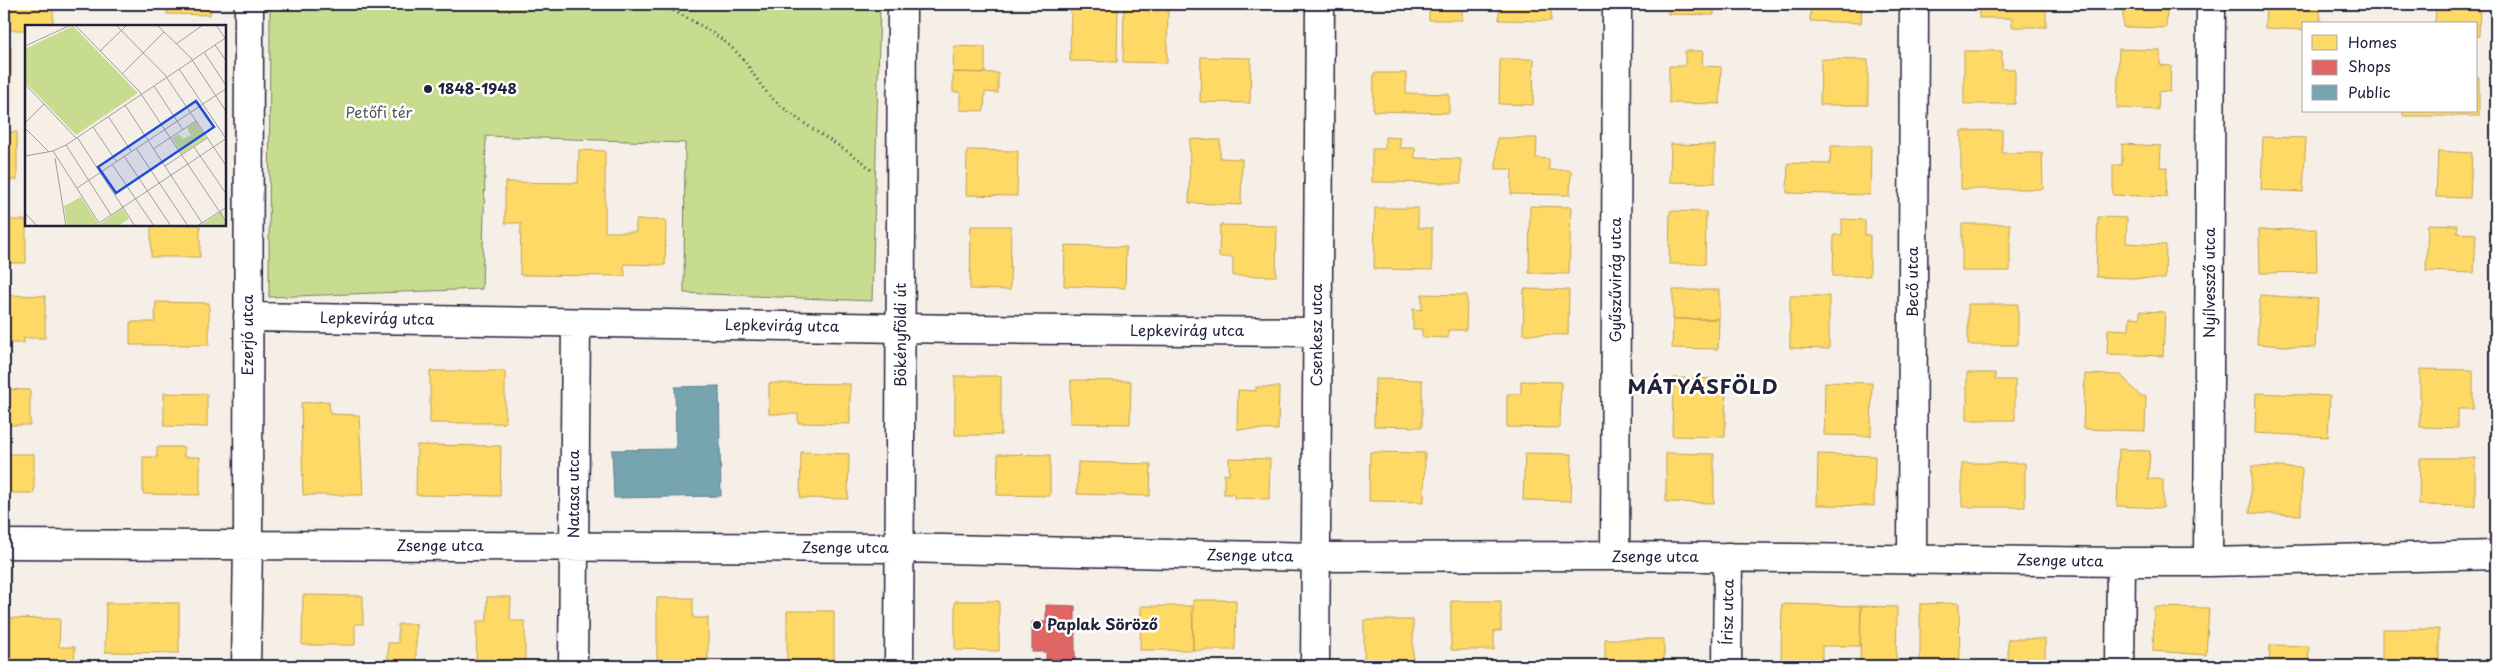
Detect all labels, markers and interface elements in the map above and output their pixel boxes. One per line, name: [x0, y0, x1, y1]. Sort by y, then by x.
legend: [2302, 22, 2478, 112]
inset map: [25, 25, 226, 226]
text: Homes: [2348, 30, 2397, 53]
text: Shops: [2348, 54, 2391, 77]
place label: 1848-1948: [438, 76, 517, 99]
text: Public: [2348, 80, 2391, 103]
marker: 1848-1948: [422, 83, 434, 95]
park label: Petőfi tér: [345, 100, 413, 123]
street label: Gyűszűvirág utca: [1603, 217, 1626, 343]
street label: Nyílvessző utca: [2197, 227, 2220, 338]
street label: Becő utca: [1900, 246, 1923, 317]
street label: Bökényföldi út: [888, 283, 911, 387]
street label: Csenkesz utca: [1304, 283, 1327, 386]
street label: Ezerjó utca: [235, 294, 258, 375]
street label: Lepkevirág utca: [320, 305, 435, 330]
street label: Lepkevirág utca: [725, 312, 840, 337]
street label: Lepkevirág utca: [1130, 318, 1245, 341]
district label: MÁTYÁSFÖLD: [1627, 371, 1779, 401]
street label: Natasa utca: [561, 449, 584, 538]
street label: Zsenge utca: [396, 533, 484, 556]
street label: Zsenge utca: [801, 535, 889, 558]
street label: Zsenge utca: [1206, 542, 1294, 567]
street label: Zsenge utca: [1611, 544, 1699, 567]
street label: Zsenge utca: [2016, 547, 2104, 572]
street label: Írisz utca: [1714, 578, 1739, 645]
place label: Paplak Söröző: [1047, 612, 1158, 635]
marker: Paplak Söröző: [1031, 619, 1043, 631]

